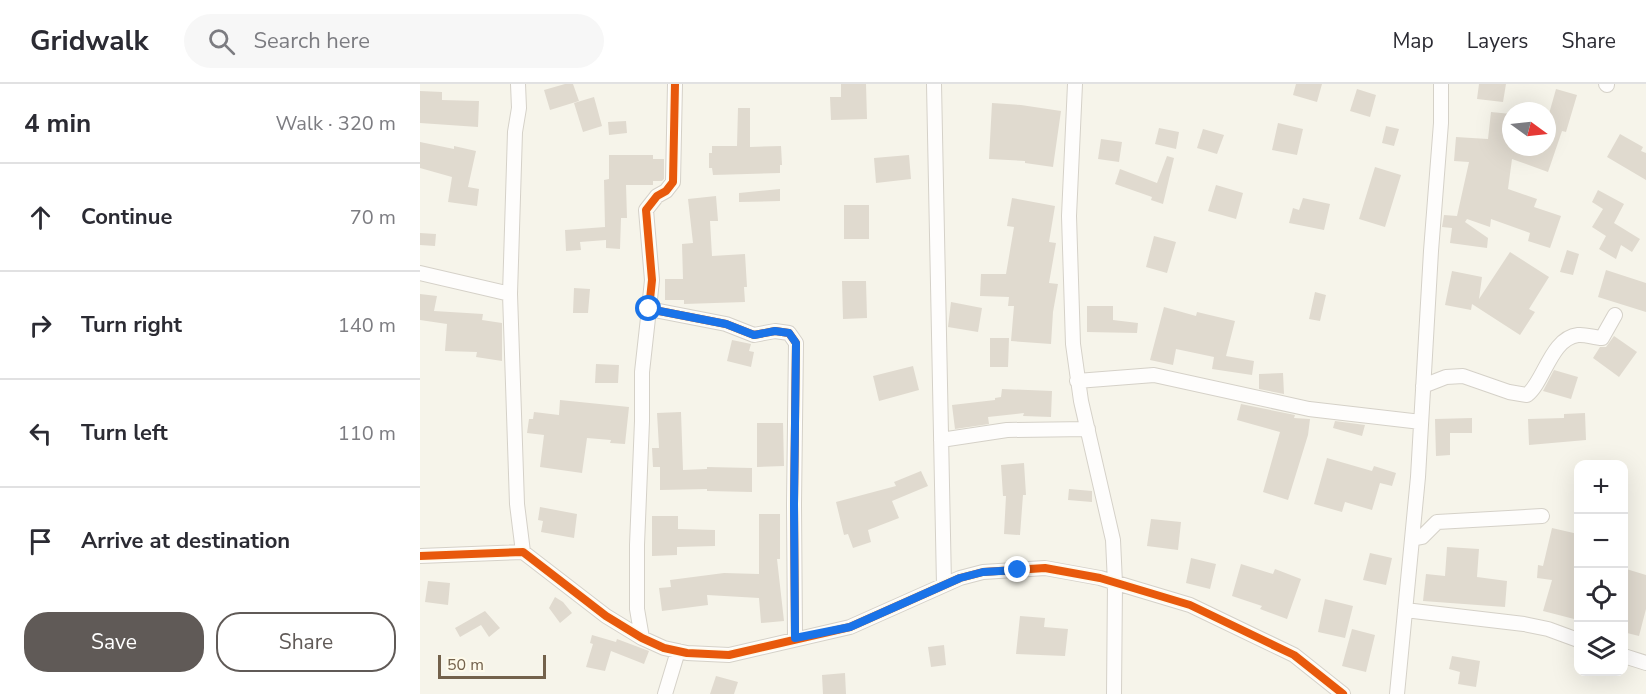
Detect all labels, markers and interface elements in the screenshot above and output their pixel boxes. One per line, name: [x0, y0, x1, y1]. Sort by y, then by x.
search box: [184, 14, 604, 68]
text: Gridwalk: [30, 22, 148, 60]
icon: search: [205, 25, 238, 58]
text: Search here: [253, 26, 370, 56]
text: Map: [1392, 27, 1434, 55]
text: Layers: [1467, 27, 1528, 55]
text: Share: [1561, 27, 1616, 55]
north arrow: [1502, 102, 1556, 156]
text: 4 min: [24, 106, 91, 141]
text: Walk · 320 m: [276, 110, 396, 137]
icon: ahead: [24, 201, 57, 234]
text: Continue: [81, 202, 172, 232]
text: 70 m: [350, 204, 396, 231]
route start: [635, 295, 661, 321]
icon: right: [24, 309, 57, 342]
text: Turn right: [81, 310, 182, 340]
text: 140 m: [338, 312, 396, 339]
icon: left: [24, 417, 57, 450]
text: Turn left: [81, 418, 168, 448]
text: 110 m: [338, 420, 396, 447]
map controls: [1574, 460, 1628, 676]
button: +: [1574, 460, 1628, 514]
button: −: [1574, 514, 1628, 568]
icon: arrive: [24, 525, 57, 558]
text: Arrive at destination: [81, 526, 290, 556]
route end: [1004, 556, 1030, 582]
button: locate: [1574, 568, 1628, 622]
button: Save: [24, 612, 204, 672]
button: Share: [216, 612, 396, 672]
button: layers: [1574, 622, 1628, 676]
scale bar: [438, 652, 546, 680]
text: 50 m: [447, 654, 484, 676]

